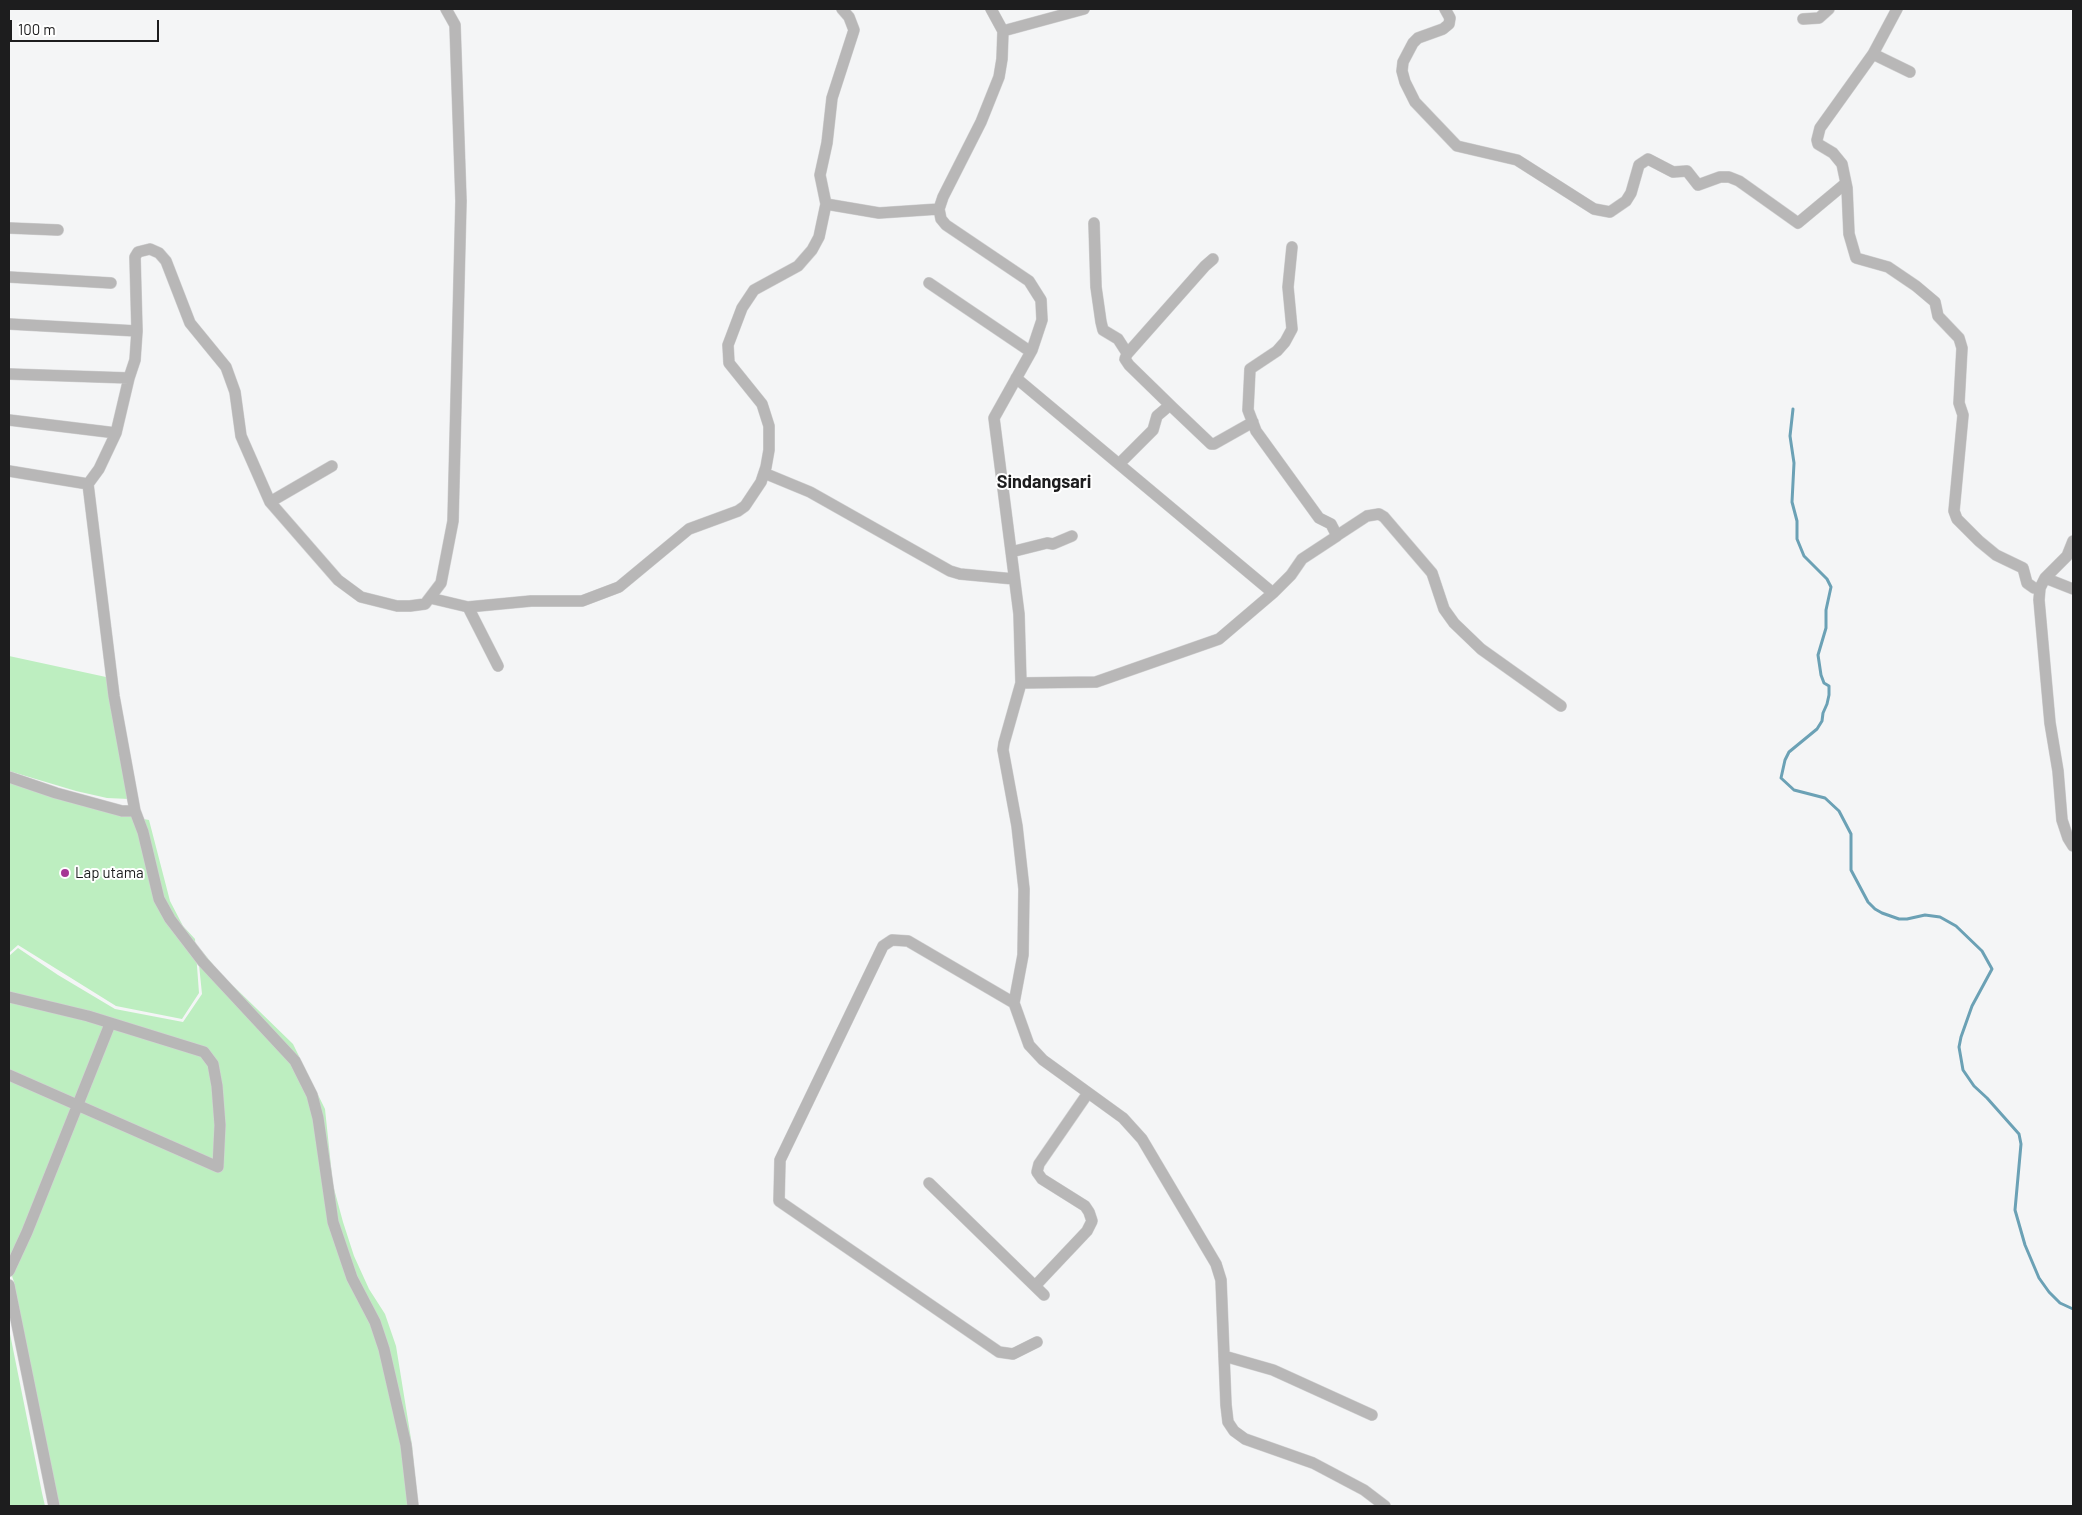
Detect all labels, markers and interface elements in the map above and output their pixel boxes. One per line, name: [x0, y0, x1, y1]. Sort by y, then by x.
scale bar: [12, 10, 161, 42]
text: 100 m: [18, 20, 56, 38]
district label: Sindangsari: [997, 471, 1091, 493]
place label: Lap utama: [75, 864, 144, 882]
marker: Lap utama: [59, 867, 71, 879]

